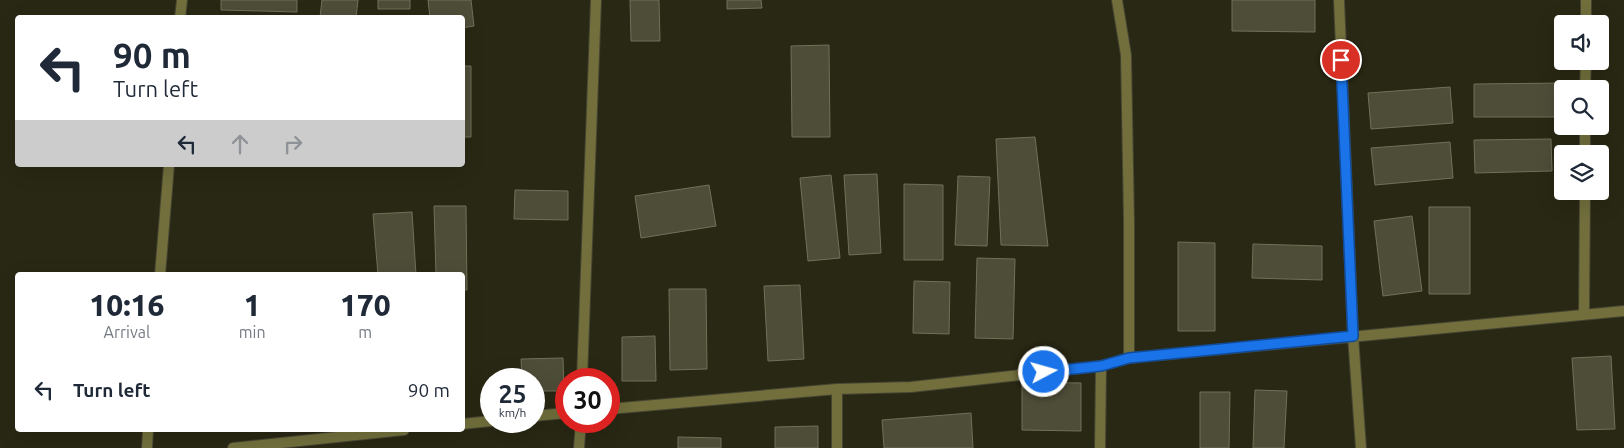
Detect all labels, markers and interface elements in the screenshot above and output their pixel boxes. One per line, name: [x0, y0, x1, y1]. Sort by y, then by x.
map controls: [1554, 15, 1609, 200]
button: sound: [1554, 15, 1609, 70]
icon: left: [30, 35, 95, 100]
text: 90 m: [113, 35, 191, 75]
pin: [1320, 39, 1362, 81]
icon: arrive: [1327, 46, 1355, 74]
text: Turn left: [113, 76, 198, 101]
button: search: [1554, 80, 1609, 135]
icon: left: [173, 130, 201, 158]
icon: ahead: [226, 130, 254, 158]
icon: right: [279, 130, 307, 158]
button: layers: [1554, 145, 1609, 200]
text: 10:16: [89, 288, 164, 322]
text: 1: [244, 288, 261, 322]
text: 170: [340, 288, 391, 322]
text: Arrival: [104, 323, 150, 341]
text: min: [239, 323, 266, 341]
text: m: [358, 323, 372, 341]
position arrow: [1017, 345, 1069, 397]
speed limit sign: 30: [555, 368, 620, 433]
icon: left: [30, 376, 58, 404]
text: Turn left: [73, 379, 151, 401]
text: 90 m: [408, 379, 450, 401]
text: 25: [498, 380, 527, 408]
text: km/h: [499, 406, 526, 419]

